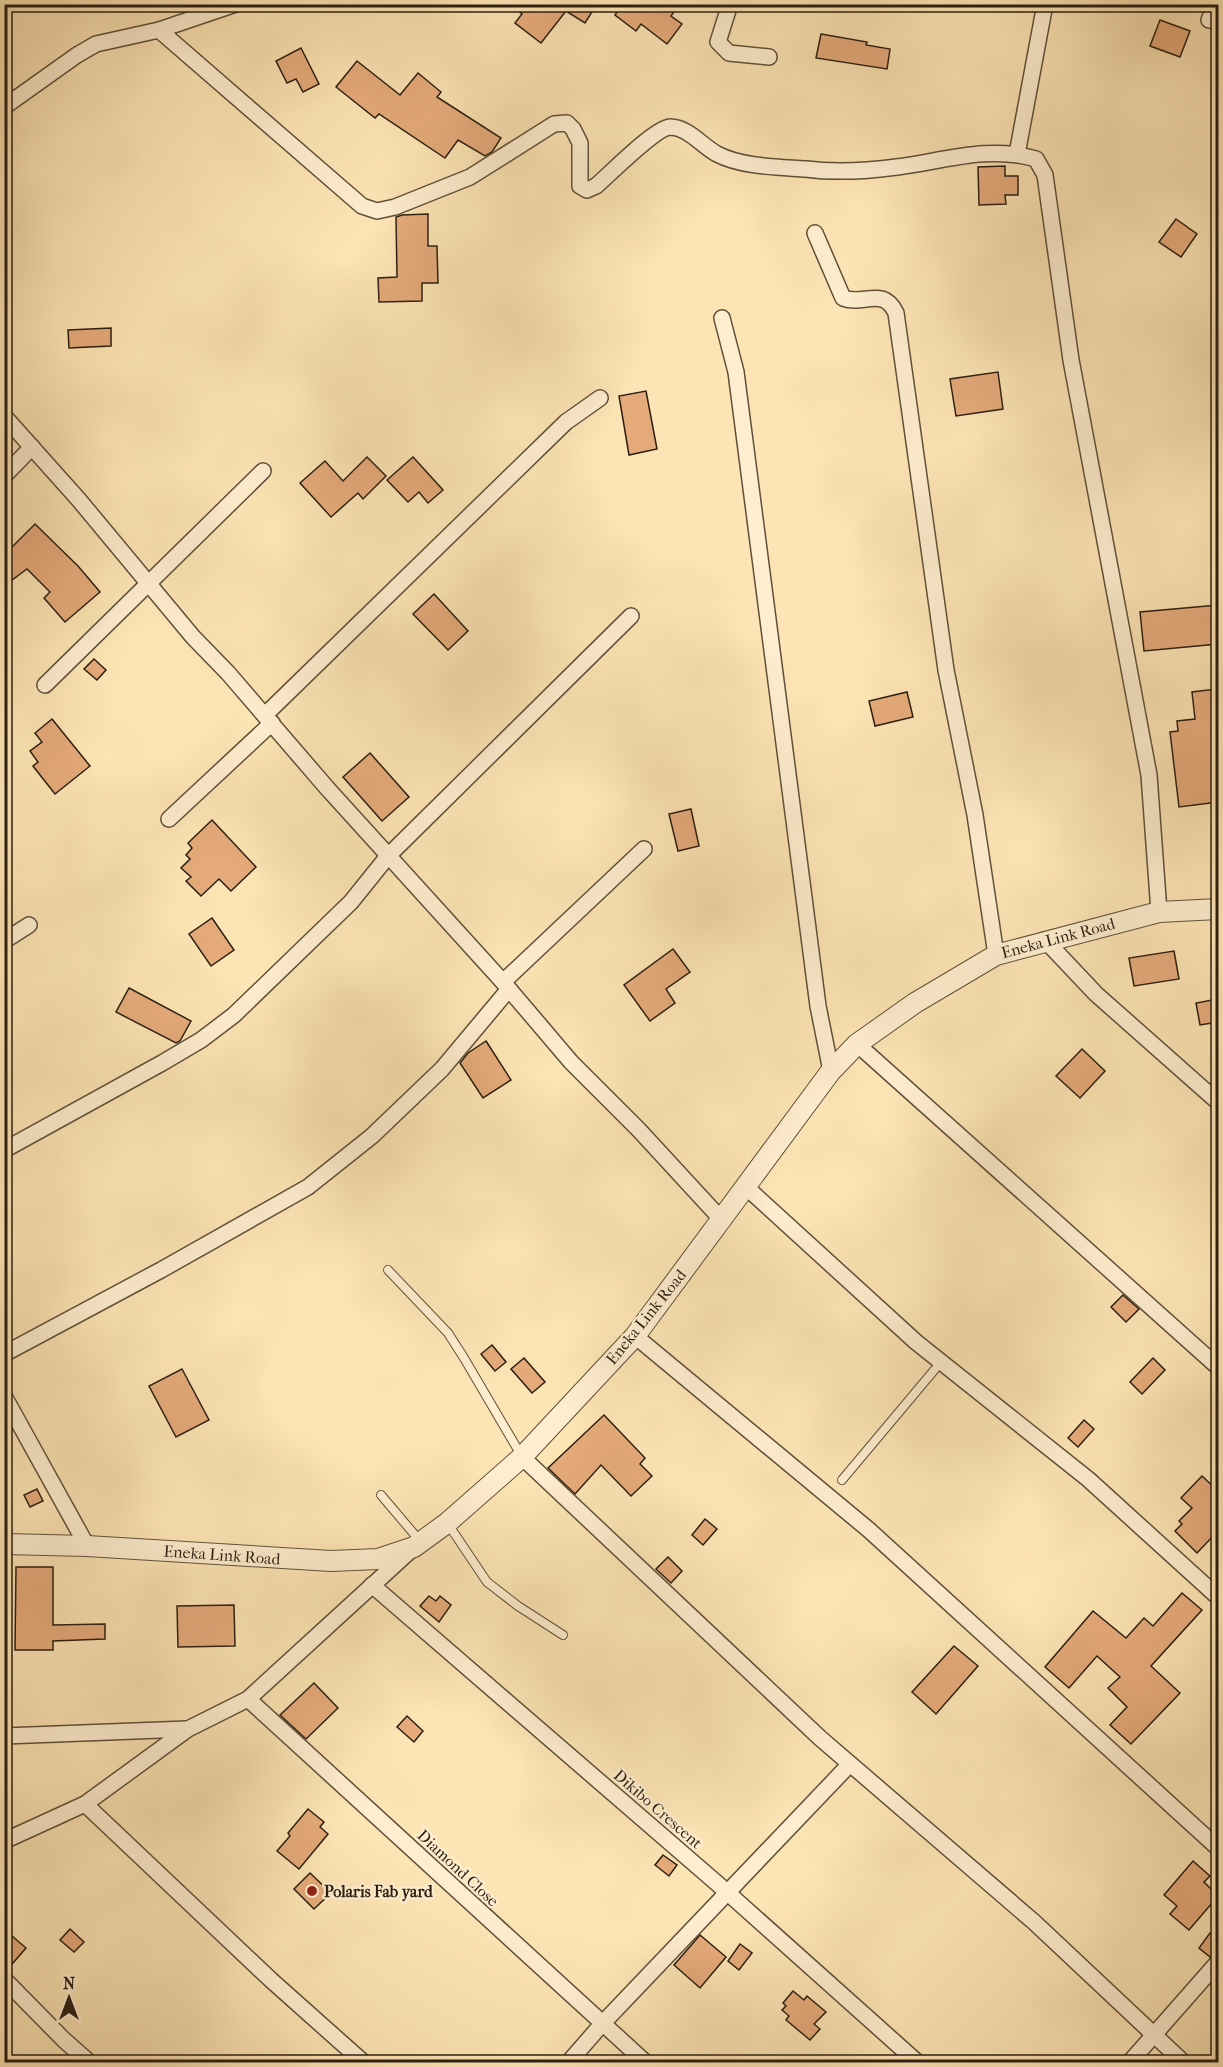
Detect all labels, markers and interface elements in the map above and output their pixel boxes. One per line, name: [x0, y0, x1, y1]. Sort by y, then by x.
street label: Eneka Link Road: [999, 914, 1117, 962]
street label: Eneka Link Road: [602, 1265, 690, 1368]
street label: Eneka Link Road: [163, 1541, 281, 1569]
street label: Dikibo Crescent: [610, 1765, 706, 1853]
street label: Diamond Close: [414, 1826, 503, 1910]
place label: Polaris Fab yard: [324, 1882, 434, 1902]
marker: Polaris Fab yard: [305, 1884, 319, 1898]
north arrow: [39, 1968, 99, 2028]
text: N: [63, 1974, 76, 1993]

